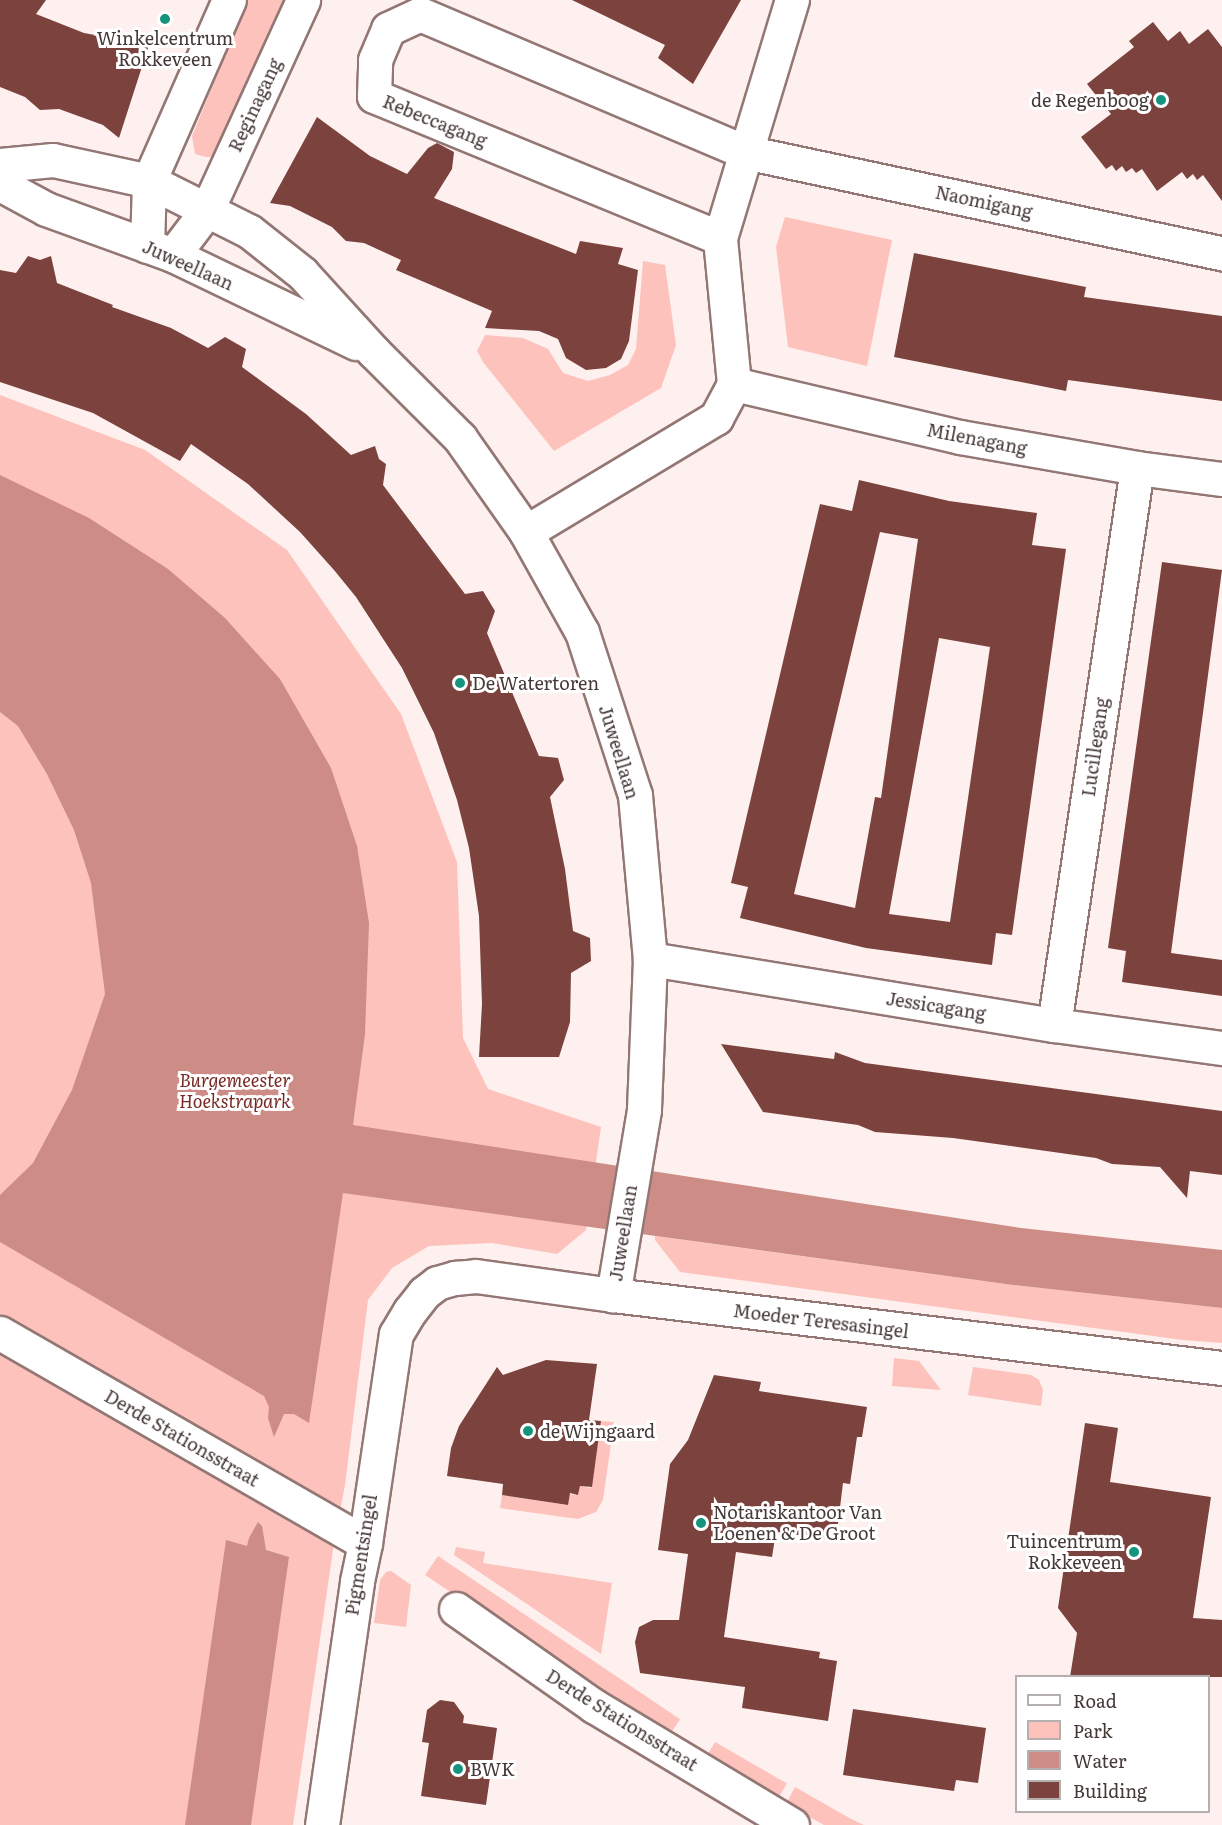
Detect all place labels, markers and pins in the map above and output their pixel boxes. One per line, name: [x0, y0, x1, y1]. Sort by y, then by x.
marker: Winkelcentrum Rokkeveen: [158, 12, 172, 26]
place label: Winkelcentrum Rokkeveen: [97, 28, 233, 70]
place label: de Regenboog: [1031, 89, 1149, 111]
marker: de Regenboog: [1154, 93, 1168, 107]
place label: De Watertoren: [472, 672, 599, 694]
marker: De Watertoren: [453, 676, 467, 690]
place label: de Wijngaard: [540, 1420, 655, 1442]
marker: de Wijngaard: [521, 1424, 535, 1438]
place label: Notariskantoor Van Loenen & De Groot: [713, 1502, 882, 1544]
marker: Notariskantoor Van Loenen & De Groot: [694, 1516, 708, 1530]
place label: Tuincentrum Rokkeveen: [1006, 1531, 1122, 1574]
marker: Tuincentrum Rokkeveen: [1127, 1545, 1141, 1559]
place label: BWK: [470, 1758, 515, 1780]
marker: BWK: [451, 1762, 465, 1776]

